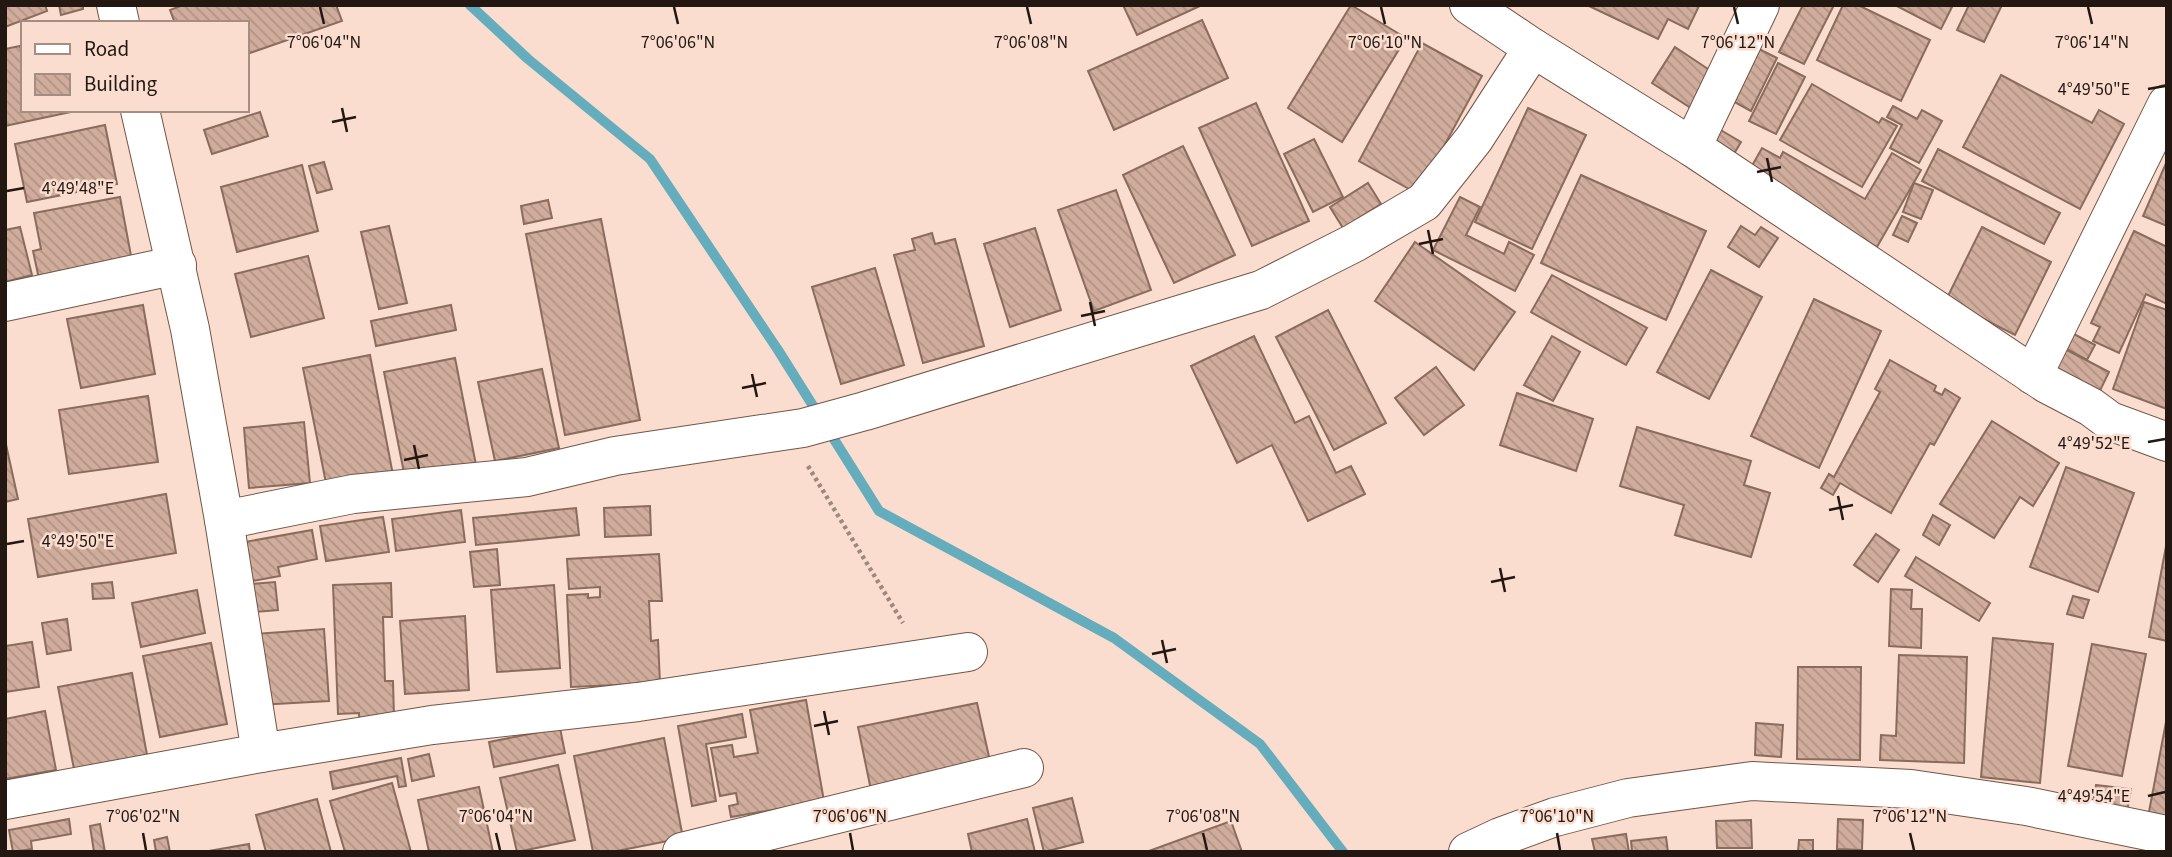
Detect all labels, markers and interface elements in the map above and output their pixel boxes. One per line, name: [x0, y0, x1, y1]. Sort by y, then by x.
legend: [21, 21, 248, 112]
text: 7°06'04"N: [287, 30, 361, 55]
text: 7°06'06"N: [641, 30, 715, 55]
text: 7°06'08"N: [994, 30, 1068, 55]
text: 7°06'10"N: [1348, 30, 1422, 55]
text: 7°06'12"N: [1701, 30, 1775, 55]
text: 7°06'14"N: [2055, 30, 2129, 55]
text: Road: [84, 34, 129, 64]
text: Building: [84, 69, 158, 99]
text: 4°49'50"E: [2058, 77, 2130, 102]
text: 4°49'48"E: [42, 176, 114, 201]
text: 4°49'52"E: [2058, 431, 2130, 456]
text: 4°49'50"E: [42, 529, 114, 554]
text: 4°49'54"E: [2058, 784, 2130, 809]
text: 7°06'02"N: [106, 804, 180, 829]
text: 7°06'04"N: [459, 804, 533, 829]
text: 7°06'06"N: [813, 804, 887, 829]
text: 7°06'08"N: [1166, 804, 1240, 829]
text: 7°06'10"N: [1520, 804, 1594, 829]
text: 7°06'12"N: [1873, 804, 1947, 829]

